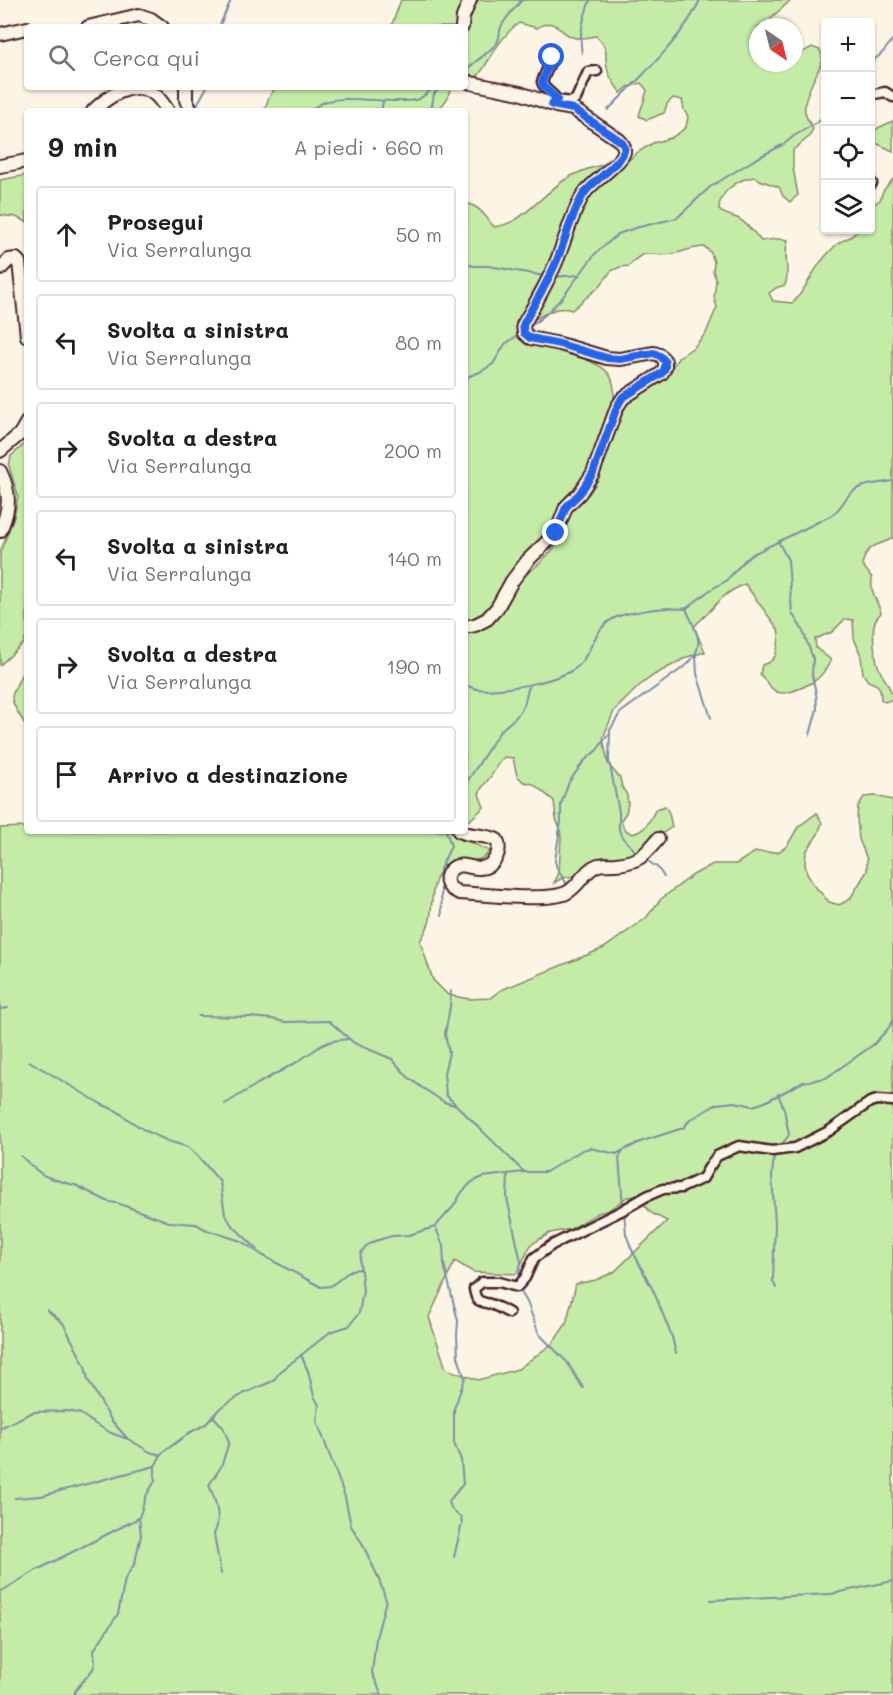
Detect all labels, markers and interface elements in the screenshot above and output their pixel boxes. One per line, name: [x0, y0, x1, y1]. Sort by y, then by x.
north arrow: [749, 18, 803, 72]
map controls: [821, 18, 875, 234]
button: +: [821, 18, 875, 72]
search box: [24, 24, 468, 90]
icon: search: [45, 41, 78, 74]
text: Cerca qui: [93, 43, 200, 72]
route start: [538, 43, 564, 69]
button: −: [821, 72, 875, 126]
button: locate: [821, 126, 875, 180]
text: 9 min: [48, 130, 117, 164]
text: A piedi · 660 m: [294, 134, 444, 160]
button: layers: [821, 180, 875, 234]
text: Prosegui: [107, 207, 204, 236]
icon: ahead: [50, 218, 83, 251]
text: 50 m: [396, 221, 442, 247]
text: Via Serralunga: [107, 236, 252, 262]
text: Svolta a sinistra: [107, 315, 289, 344]
icon: left: [50, 326, 83, 359]
text: 80 m: [395, 329, 442, 355]
text: Via Serralunga: [107, 344, 252, 370]
text: Svolta a destra: [107, 423, 277, 452]
icon: right: [50, 434, 83, 467]
text: 200 m: [384, 437, 442, 463]
text: Via Serralunga: [107, 452, 252, 478]
route end: [542, 519, 568, 545]
text: Svolta a sinistra: [107, 531, 289, 560]
icon: left: [50, 542, 83, 575]
text: 140 m: [387, 545, 442, 571]
text: Via Serralunga: [107, 560, 252, 586]
text: Svolta a destra: [107, 639, 277, 668]
icon: right: [50, 650, 83, 683]
text: 190 m: [387, 653, 442, 679]
text: Via Serralunga: [107, 668, 252, 694]
icon: arrive: [50, 758, 83, 791]
text: Arrivo a destinazione: [107, 760, 348, 789]

